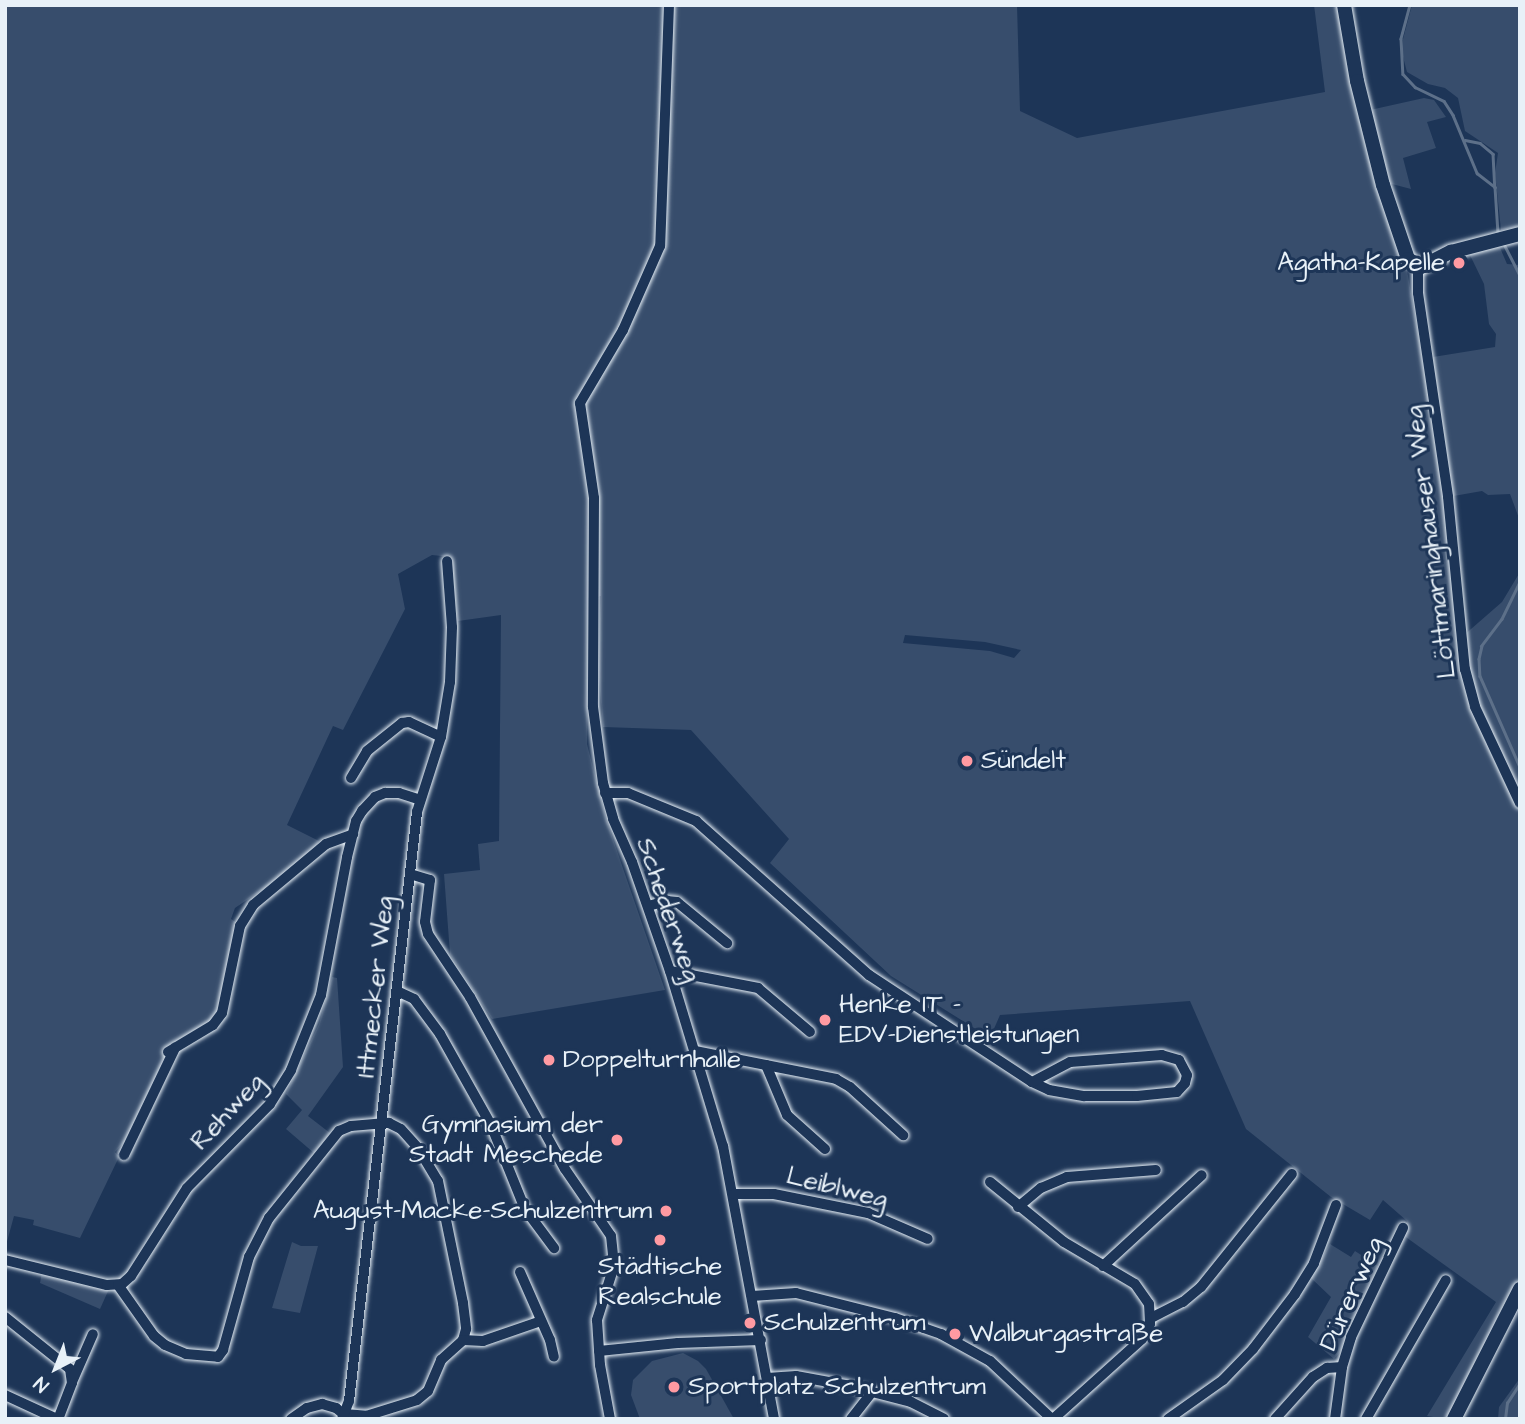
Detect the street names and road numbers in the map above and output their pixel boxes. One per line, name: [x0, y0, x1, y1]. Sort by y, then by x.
street label: Löttmaringhauser Weg: [1399, 404, 1463, 680]
street label: Schederweg: [629, 834, 707, 986]
street label: Ittmecker Weg: [351, 895, 401, 1079]
street label: Rehweg: [185, 1067, 271, 1157]
street label: Leiblweg: [783, 1160, 891, 1216]
street label: Dürerweg: [1313, 1232, 1391, 1356]

